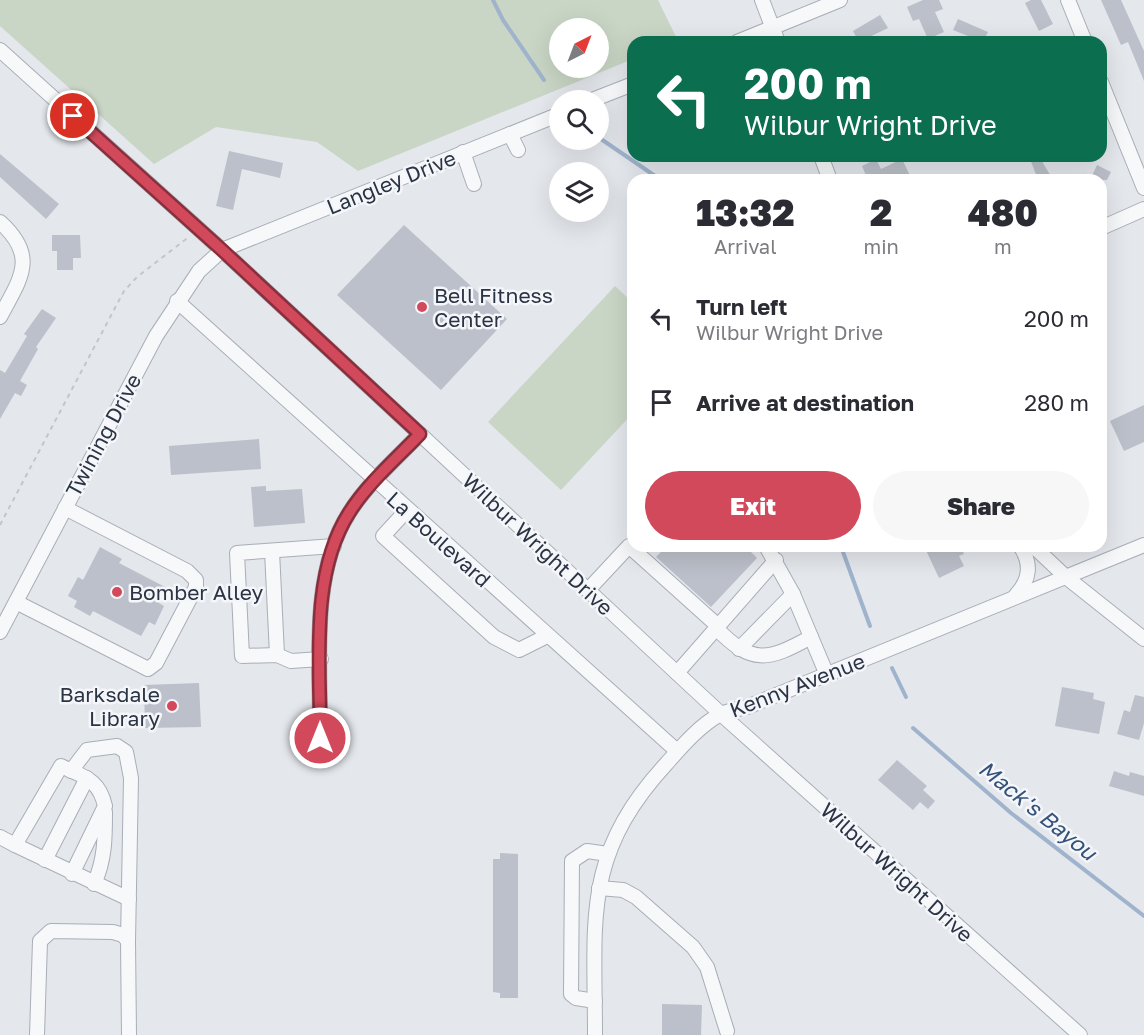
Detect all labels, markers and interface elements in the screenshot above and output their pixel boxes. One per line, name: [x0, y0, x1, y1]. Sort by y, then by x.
north arrow: [549, 18, 609, 78]
map controls: [549, 18, 609, 222]
text: 200 m: [744, 58, 871, 108]
icon: left: [645, 60, 723, 138]
pin: [47, 90, 98, 141]
button: search: [549, 90, 609, 150]
icon: arrive: [56, 99, 89, 132]
text: Wilbur Wright Drive: [744, 109, 997, 141]
street label: Langley Drive: [323, 144, 459, 220]
button: layers: [549, 162, 609, 222]
text: 13:32: [696, 191, 795, 234]
text: 2: [870, 191, 892, 234]
text: 480: [968, 191, 1038, 234]
text: Arrival: [714, 234, 777, 258]
text: min: [863, 234, 899, 258]
text: m: [994, 234, 1012, 258]
place label: Bell Fitness Center: [434, 282, 553, 332]
text: Turn left: [696, 293, 787, 320]
marker: Bell Fitness Center: [415, 300, 429, 314]
icon: left: [645, 302, 678, 335]
text: 200 m: [1024, 305, 1089, 332]
text: Wilbur Wright Drive: [696, 320, 883, 344]
street label: Twining Drive: [60, 369, 146, 501]
icon: arrive: [645, 386, 678, 419]
text: Arrive at destination: [696, 389, 914, 416]
text: 280 m: [1024, 389, 1089, 416]
street label: Wilbur Wright Drive: [457, 468, 619, 620]
button: Exit: [645, 471, 861, 540]
button: Share: [873, 471, 1089, 540]
street label: La Boulevard: [382, 486, 496, 592]
place label: Bomber Alley: [129, 579, 263, 605]
marker: Bomber Alley: [110, 585, 124, 599]
street label: Kenny Avenue: [726, 647, 868, 723]
place label: Barksdale Library: [59, 681, 160, 731]
marker: Barksdale Library: [165, 699, 179, 713]
position arrow: [288, 706, 352, 770]
water label: Mack's Bayou: [974, 754, 1103, 867]
street label: Wilbur Wright Drive: [815, 797, 979, 947]

